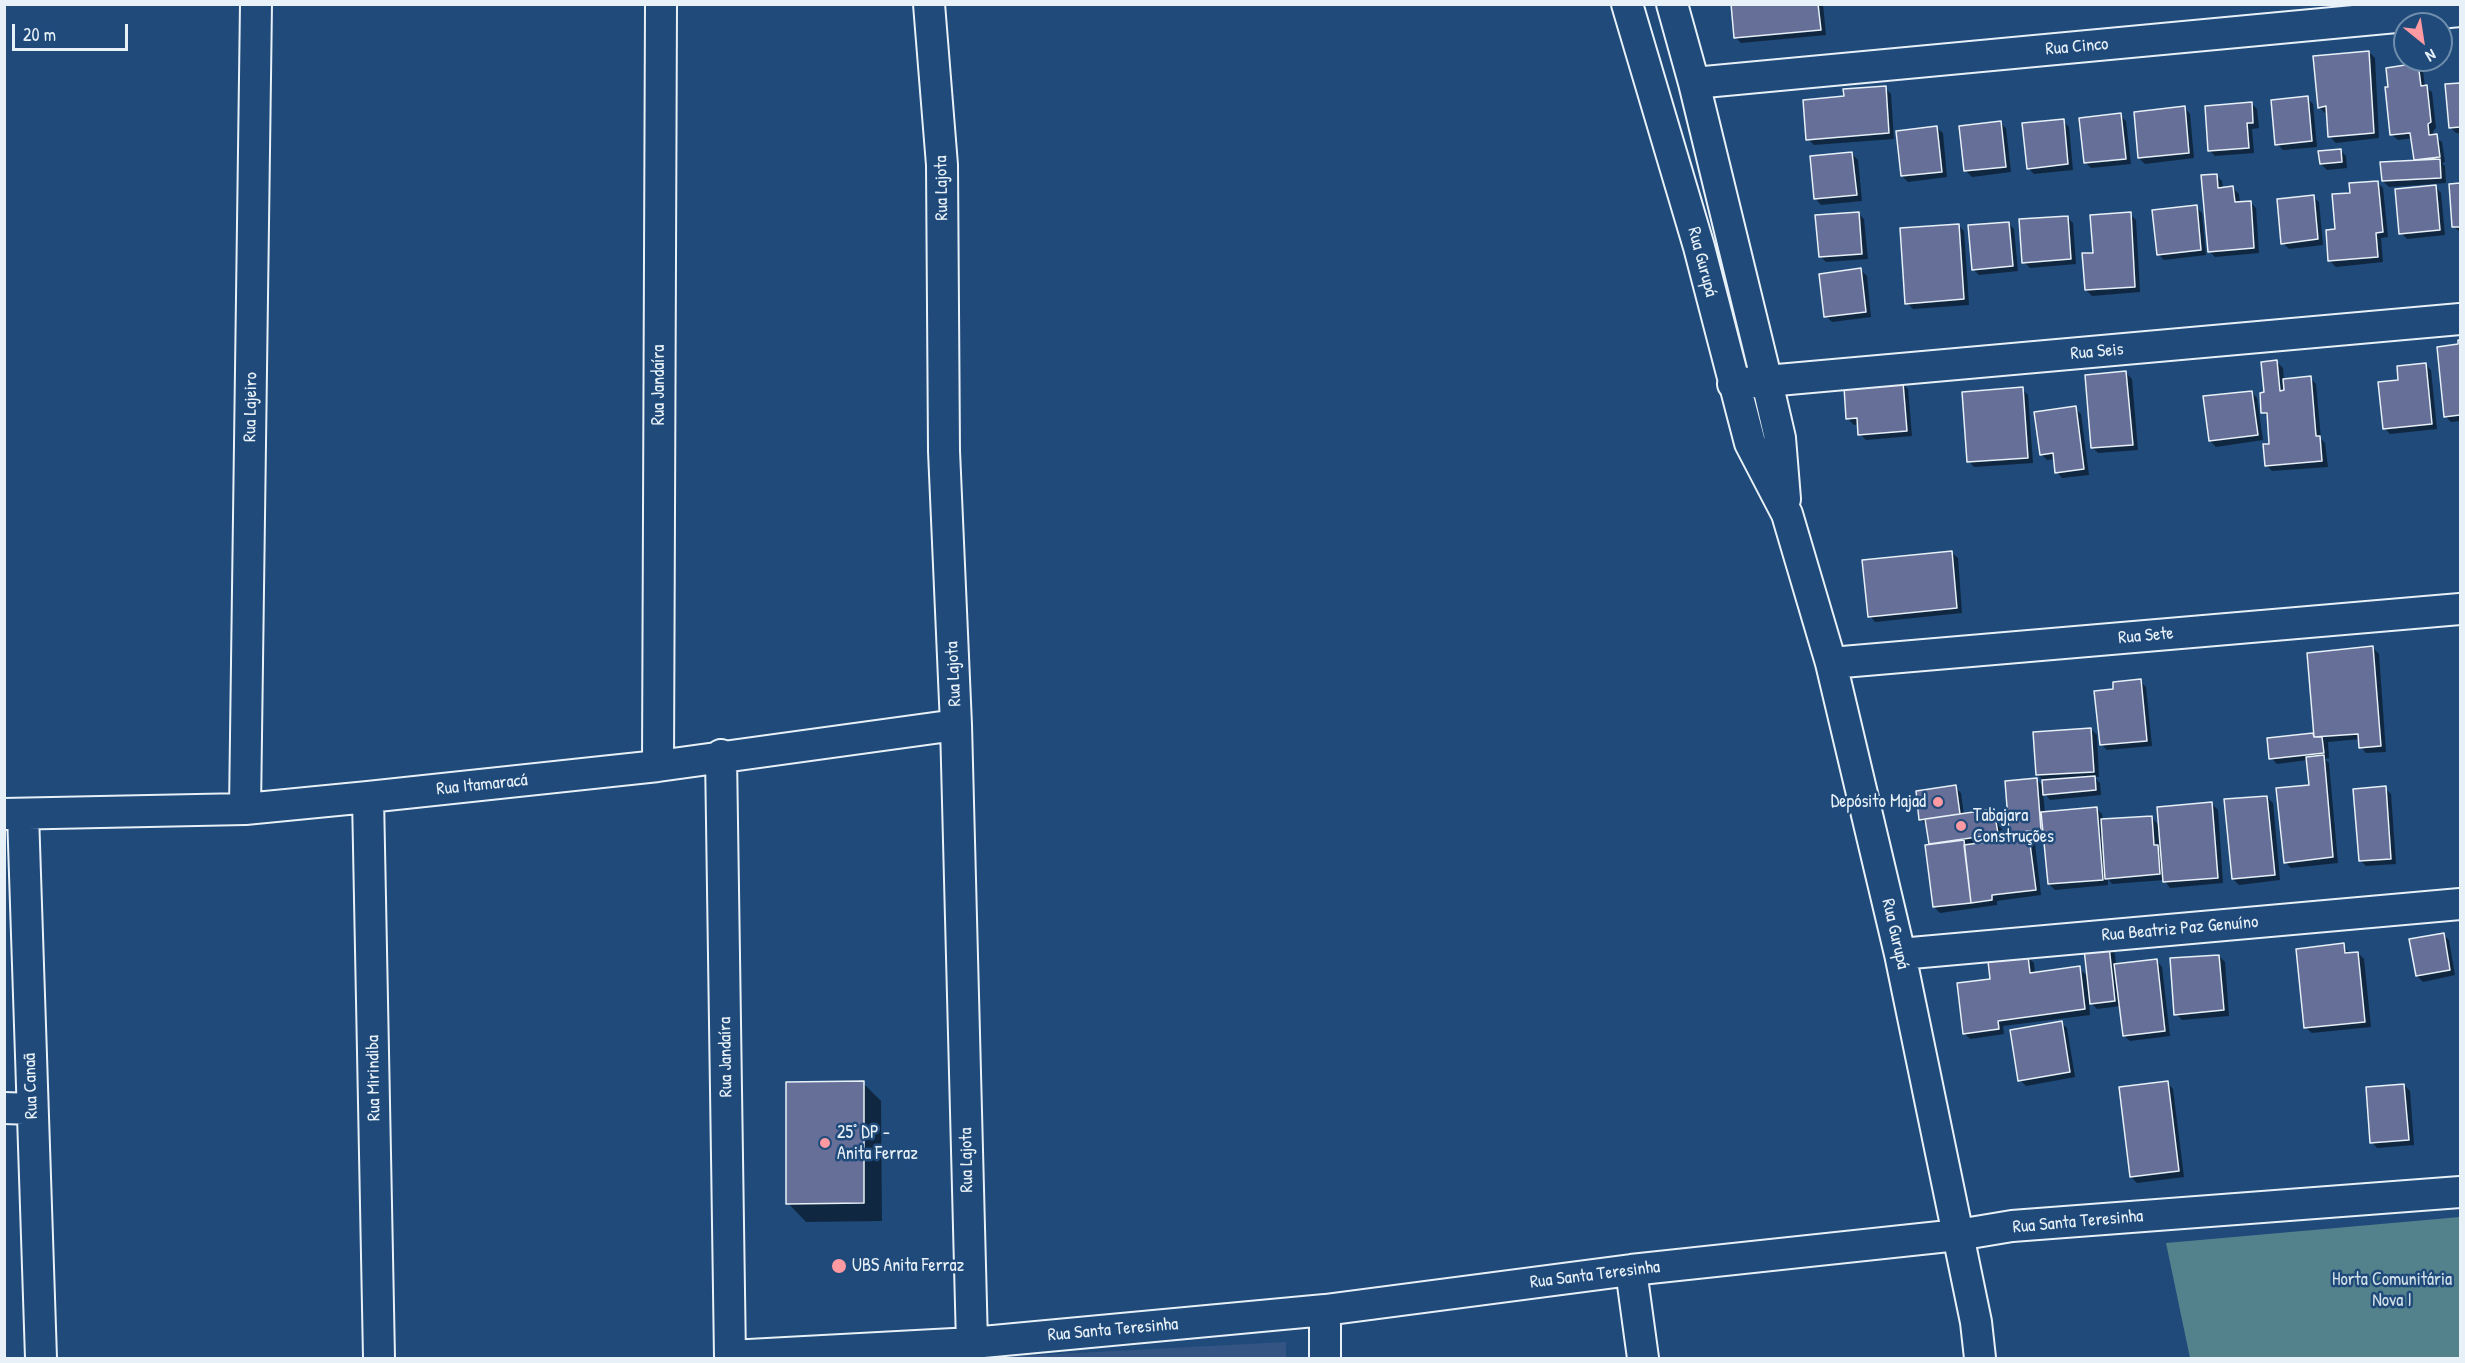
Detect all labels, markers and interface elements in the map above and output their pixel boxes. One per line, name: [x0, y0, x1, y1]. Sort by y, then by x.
scale bar: [15, 12, 130, 50]
north arrow: [2393, 12, 2453, 72]
text: 20 m: [23, 22, 56, 47]
street label: Rua Cinco: [2045, 34, 2109, 60]
text: N: [2422, 44, 2440, 68]
street label: Rua Lajota: [931, 155, 953, 221]
street label: Rua Gurupá: [1682, 225, 1722, 299]
street label: Rua Seis: [2070, 339, 2124, 365]
street label: Rua Jandaíra: [648, 345, 670, 425]
street label: Rua Lajeiro: [240, 372, 262, 442]
street label: Rua Sete: [2117, 623, 2175, 649]
street label: Rua Lajota: [942, 641, 966, 707]
street label: Rua Itamaracá: [435, 769, 529, 801]
place label: Depósito Majad: [1831, 791, 1926, 813]
marker: Depósito Majad: [1931, 795, 1945, 809]
place label: Tabajara Construções: [1973, 805, 2054, 848]
marker: Tabajara Construções: [1954, 819, 1968, 833]
street label: Rua Gurupá: [1876, 897, 1914, 971]
street label: Rua Beatriz Paz Genuíno: [2101, 911, 2259, 947]
street label: Rua Jandaíra: [714, 1017, 738, 1097]
street label: Rua Mirindiba: [362, 1035, 386, 1121]
street label: Rua Canaã: [19, 1053, 43, 1119]
place label: 25° DP - Anita Ferraz: [837, 1122, 918, 1164]
street label: Rua Lajota: [956, 1127, 978, 1193]
marker: 25° DP - Anita Ferraz: [818, 1136, 832, 1150]
street label: Rua Santa Teresinha: [2012, 1206, 2144, 1238]
place label: UBS Anita Ferraz: [852, 1255, 964, 1277]
street label: Rua Santa Teresinha: [1529, 1256, 1661, 1294]
marker: UBS Anita Ferraz: [830, 1257, 848, 1275]
park label: Horta Comunitária Nova I: [2332, 1269, 2452, 1312]
street label: Rua Santa Teresinha: [1047, 1314, 1179, 1346]

